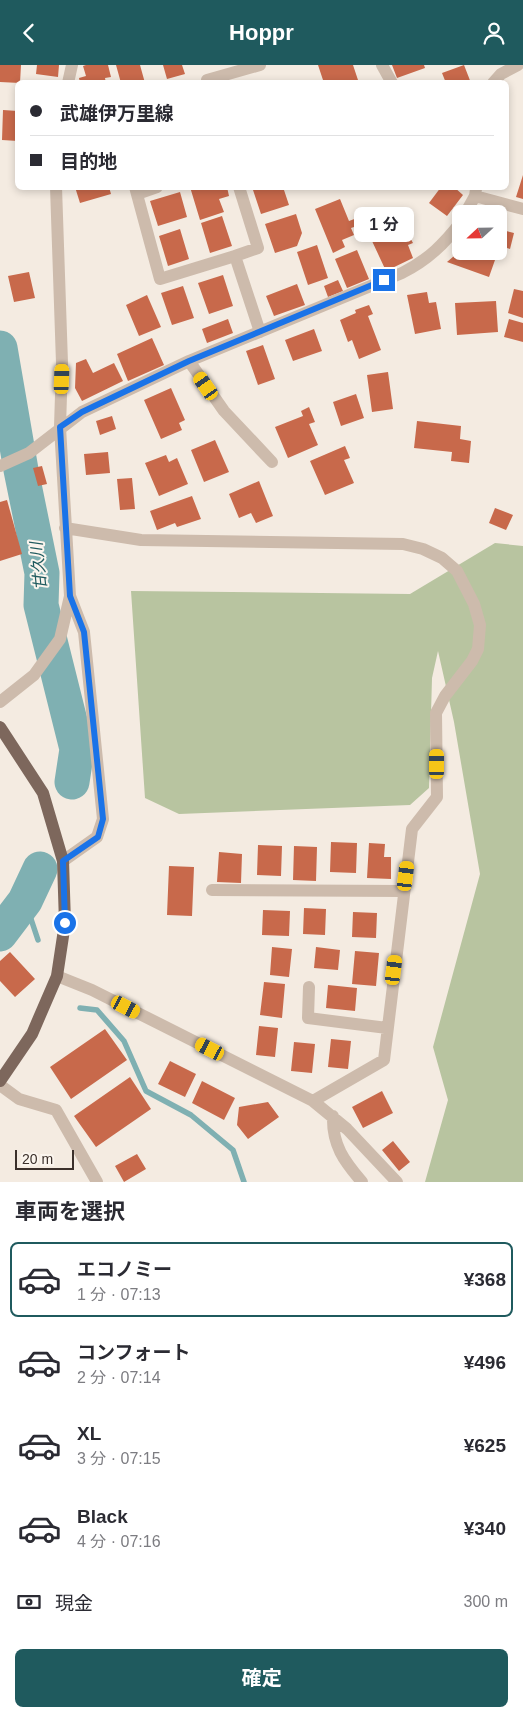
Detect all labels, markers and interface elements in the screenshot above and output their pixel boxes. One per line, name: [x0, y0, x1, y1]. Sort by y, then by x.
icon: back: [15, 19, 43, 47]
icon: person: [480, 19, 508, 47]
text: Hoppr: [229, 20, 294, 45]
text: 武雄伊万里線: [60, 103, 174, 124]
text: 目的地: [60, 151, 117, 172]
north arrow: [452, 205, 508, 260]
map controls: [452, 205, 507, 260]
callout: 1 分: [354, 207, 414, 243]
text: 1 分: [369, 216, 399, 233]
route end: [373, 269, 395, 291]
car: [53, 364, 70, 394]
car: [191, 369, 220, 403]
water label: 甘久川: [27, 539, 49, 591]
car: [429, 749, 444, 779]
car: [396, 860, 415, 892]
route start: [54, 912, 76, 934]
car: [384, 954, 403, 986]
car: [109, 994, 142, 1020]
car: [193, 1036, 226, 1062]
scale bar: [15, 1147, 74, 1170]
text: 20 m: [22, 1151, 53, 1167]
text: 車両を選択: [15, 1199, 125, 1224]
icon: car: [17, 1257, 62, 1302]
text: エコノミー: [77, 1259, 172, 1280]
text: ¥368: [464, 1269, 506, 1290]
text: 1 分 · 07:13: [77, 1286, 161, 1303]
icon: car: [17, 1340, 62, 1385]
text: コンフォート: [77, 1342, 190, 1363]
text: ¥496: [464, 1352, 506, 1373]
text: 2 分 · 07:14: [77, 1369, 161, 1386]
icon: car: [17, 1423, 62, 1468]
text: XL: [77, 1423, 101, 1444]
text: ¥625: [464, 1435, 506, 1456]
text: 3 分 · 07:15: [77, 1450, 161, 1467]
icon: car: [17, 1506, 62, 1551]
text: Black: [77, 1506, 128, 1527]
text: ¥340: [464, 1518, 506, 1539]
text: 4 分 · 07:16: [77, 1533, 161, 1550]
icon: cash: [15, 1588, 43, 1616]
text: 現金: [55, 1593, 93, 1614]
text: 300 m: [464, 1593, 508, 1610]
button: 確定: [15, 1649, 508, 1707]

